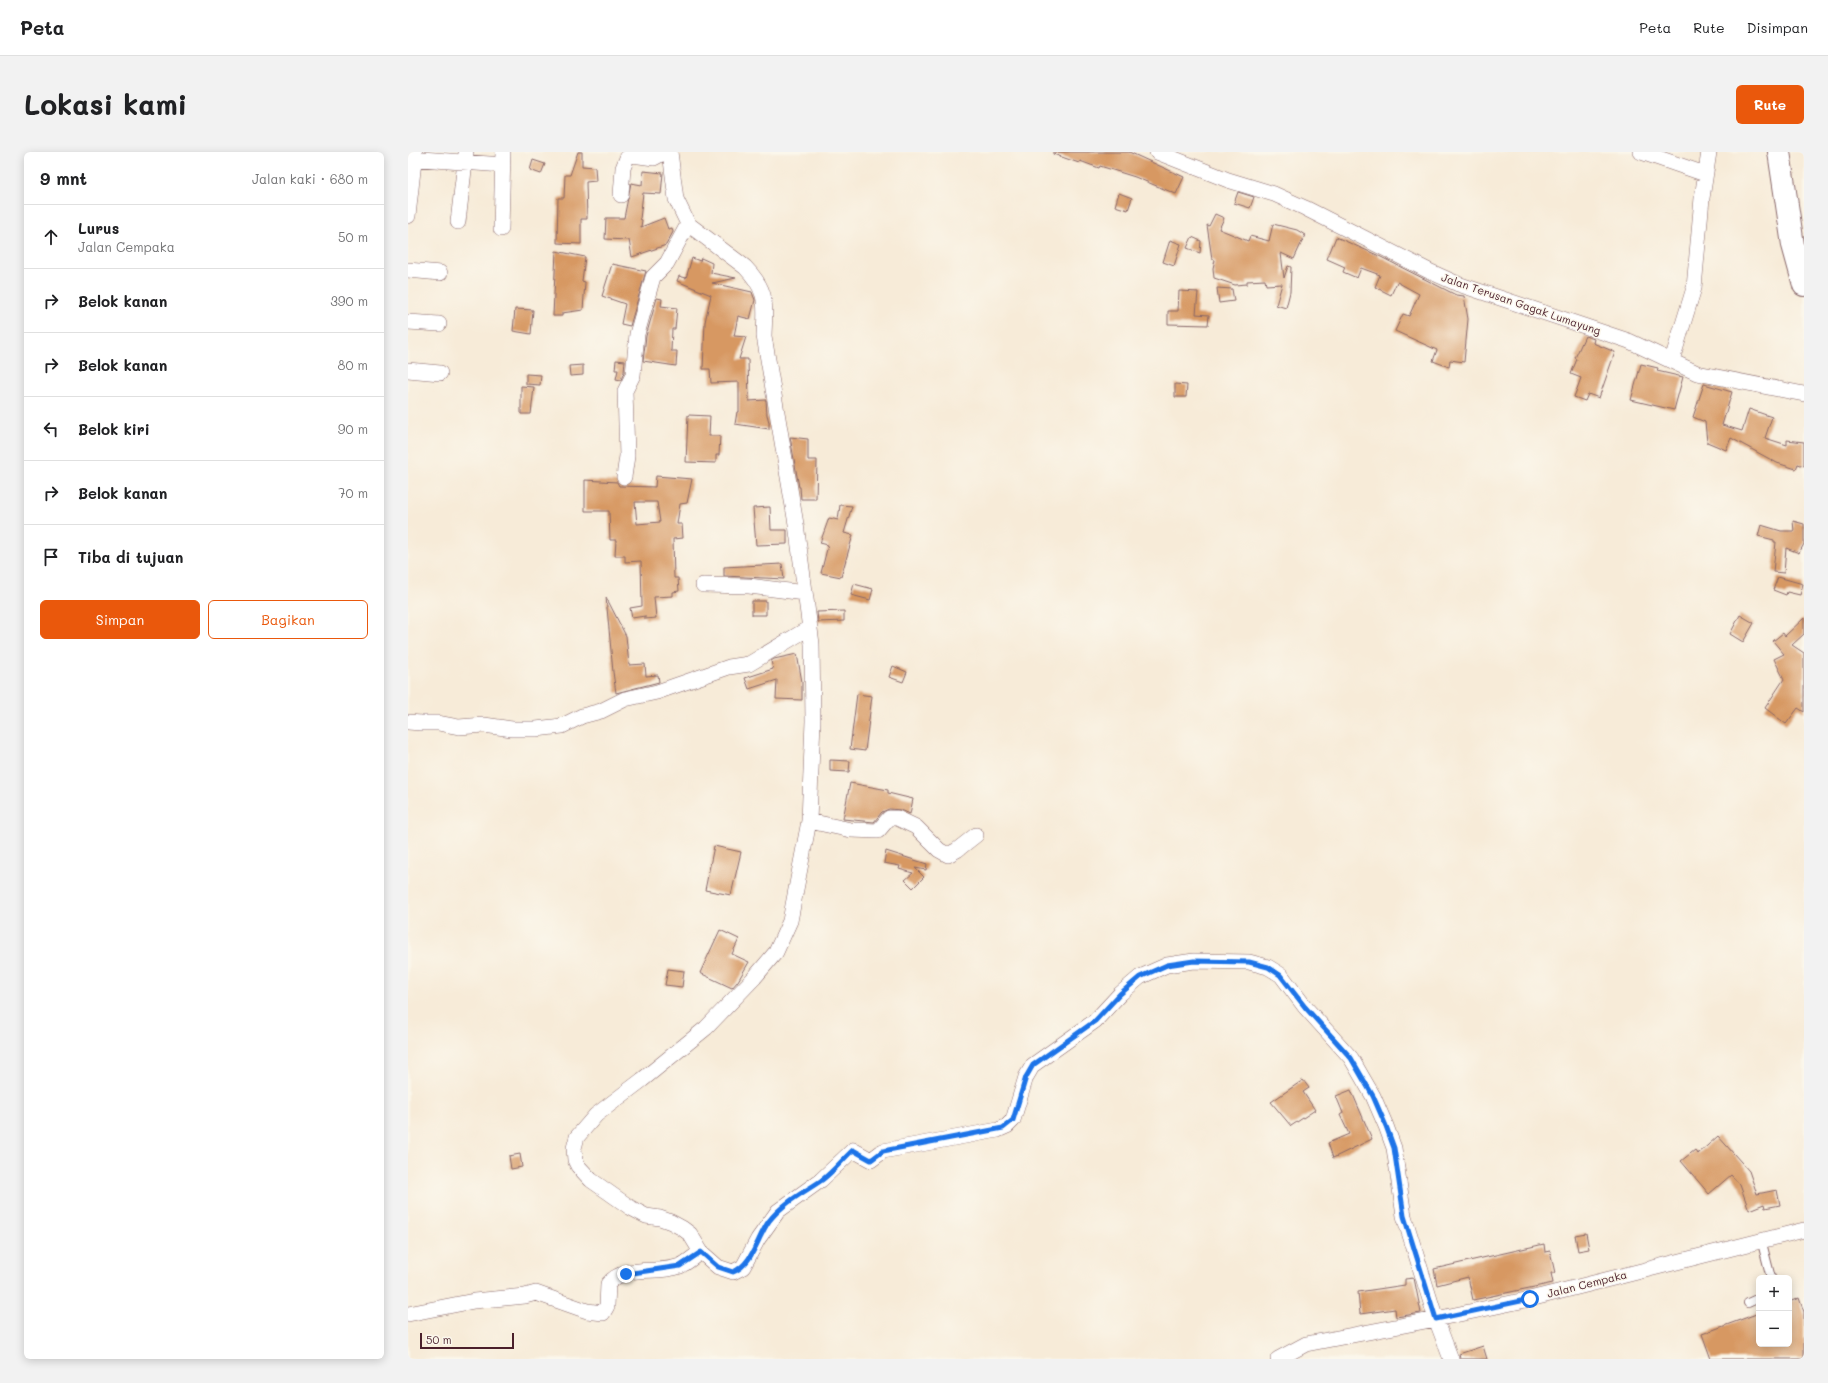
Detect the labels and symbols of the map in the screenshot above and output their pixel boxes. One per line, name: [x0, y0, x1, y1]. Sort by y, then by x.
street label: Jalan Terusan Gagak Lumayung: [1439, 269, 1603, 338]
route end: [617, 1265, 635, 1283]
street label: Jalan Cempaka: [1545, 1266, 1629, 1301]
route start: [1521, 1290, 1539, 1308]
scale bar: [420, 1331, 514, 1350]

